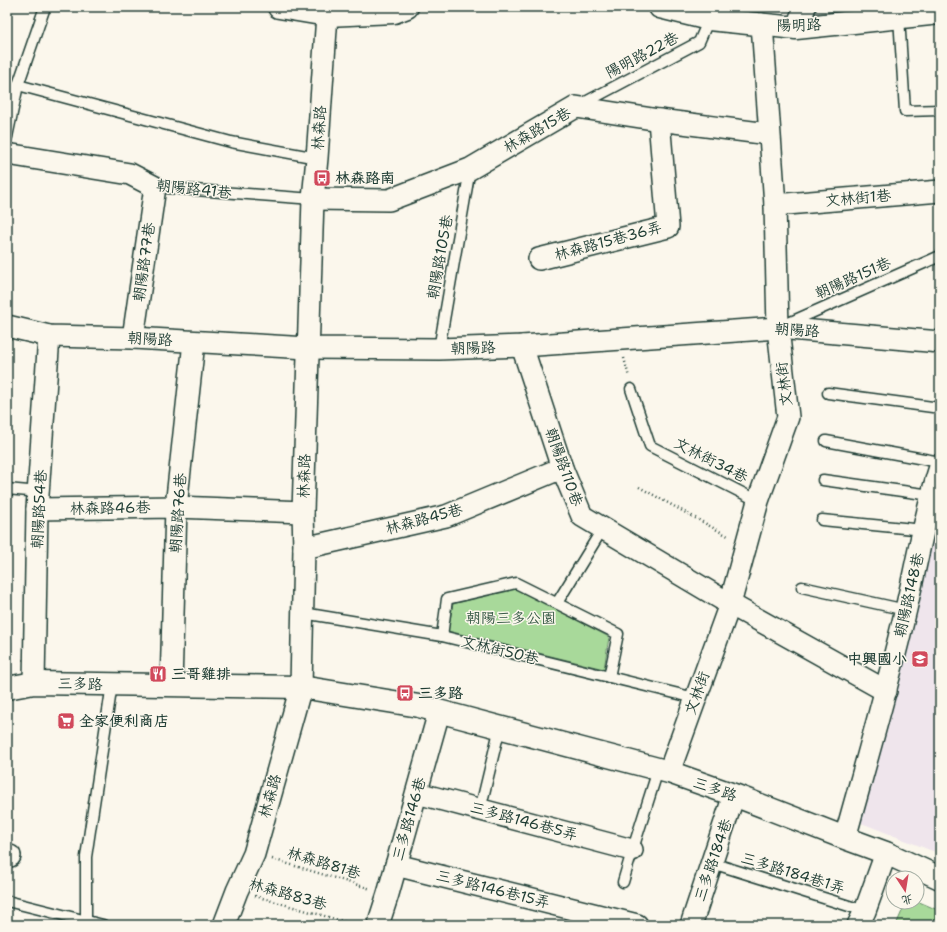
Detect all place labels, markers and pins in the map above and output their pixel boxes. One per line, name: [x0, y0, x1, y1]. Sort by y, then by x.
bus stop icon: 林森路南: [312, 168, 332, 188]
place label: 林森路南: [335, 168, 395, 188]
place label: 中興國小: [847, 649, 907, 669]
school or university icon: 中興國小: [910, 649, 930, 669]
restaurant icon: 三哥雞排: [148, 664, 168, 684]
place label: 三哥雞排: [171, 664, 231, 684]
bus stop icon: 三多路: [395, 683, 415, 703]
place label: 三多路: [418, 683, 463, 703]
supermarket icon: 全家便利商店: [56, 711, 76, 731]
place label: 全家便利商店: [79, 711, 169, 731]

